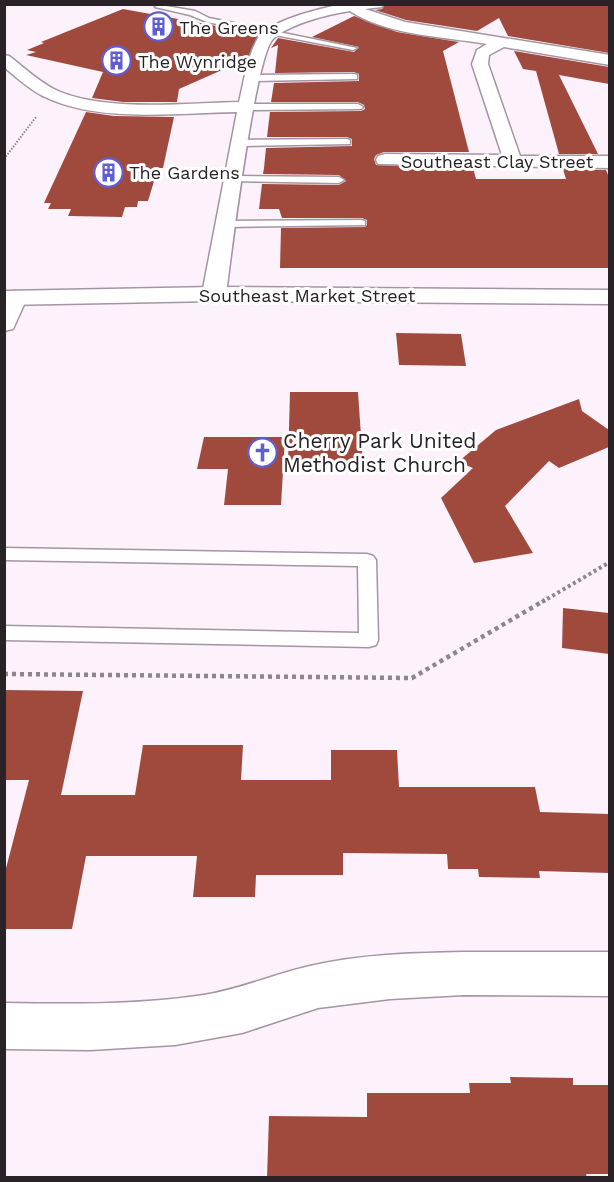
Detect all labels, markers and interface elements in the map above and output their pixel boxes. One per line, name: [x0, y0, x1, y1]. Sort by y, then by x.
building icon: The Greens: [142, 11, 174, 43]
place label: The Greens: [179, 17, 279, 38]
building icon: The Wynridge: [101, 45, 133, 77]
place label: The Wynridge: [138, 51, 257, 72]
street label: Southeast Clay Street: [401, 151, 594, 172]
building icon: The Gardens: [92, 156, 124, 188]
place label: The Gardens: [129, 162, 240, 183]
street label: Southeast Market Street: [199, 285, 416, 306]
place label: Cherry Park United Methodist Church: [283, 428, 476, 477]
church icon: Cherry Park United Methodist Church: [246, 436, 278, 468]

